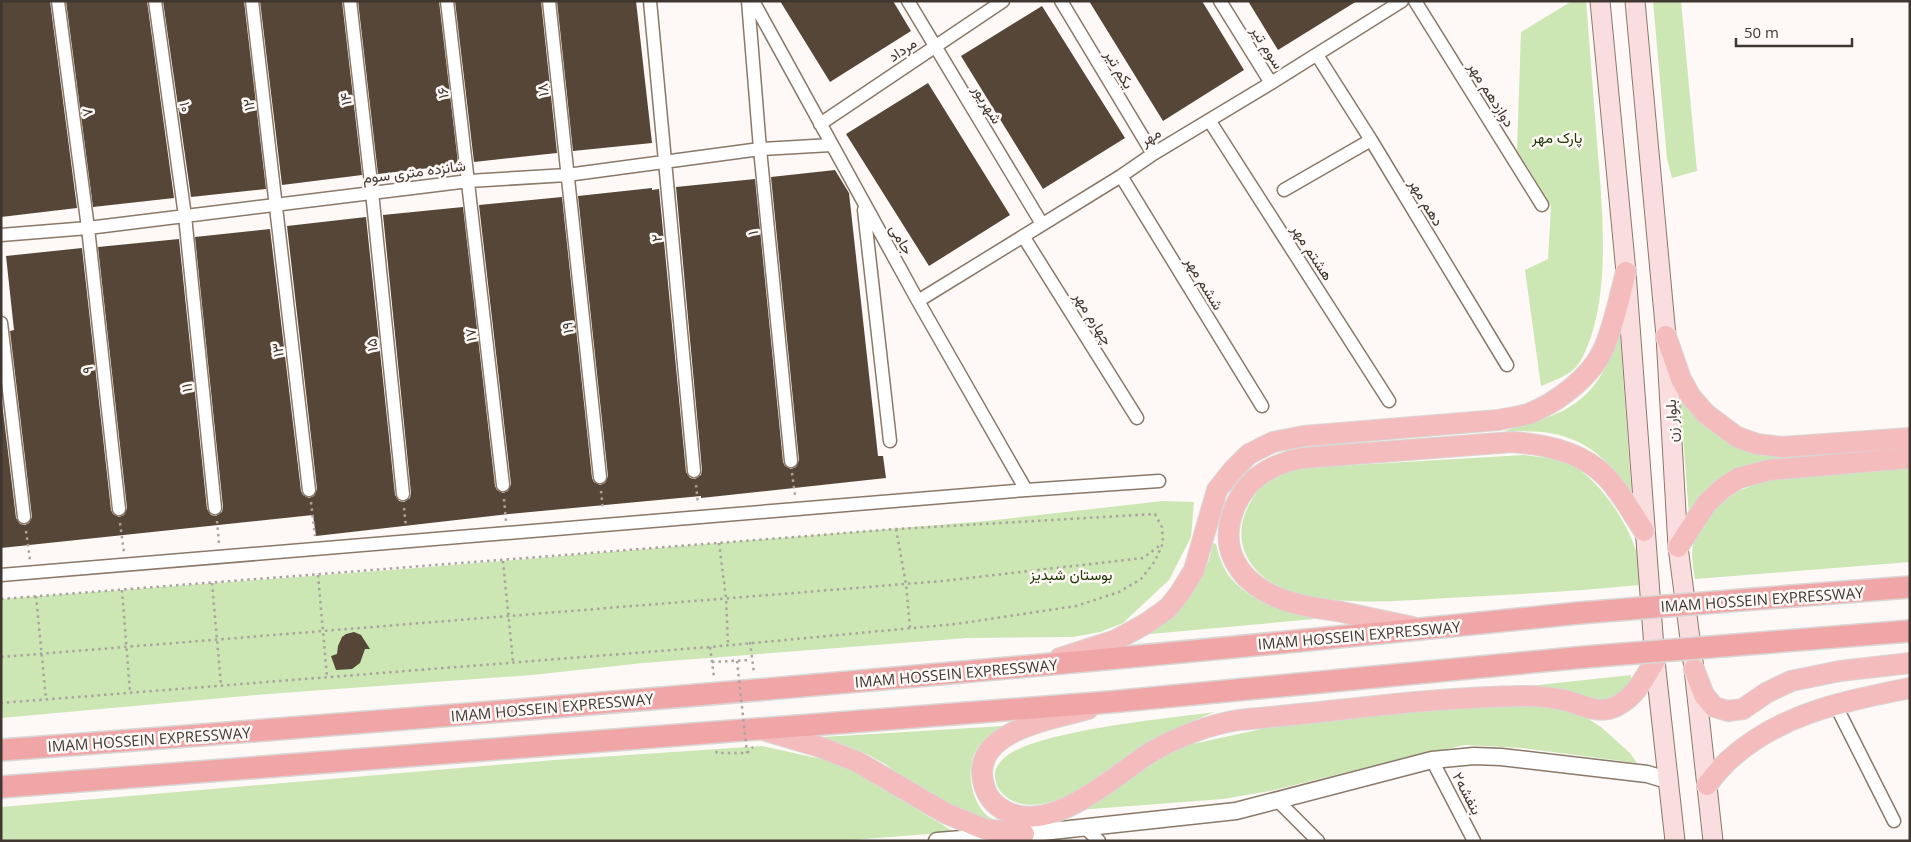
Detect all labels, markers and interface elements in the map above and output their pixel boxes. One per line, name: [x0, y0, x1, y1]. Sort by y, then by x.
scale bar: [1736, 15, 1852, 47]
street label: سوم تیر: [1246, 21, 1289, 73]
text: 50 m: [1744, 22, 1779, 42]
street label: مرداد: [884, 32, 920, 66]
street label: یکم تیر: [1099, 45, 1139, 93]
street label: دوازدهم مهر: [1463, 57, 1520, 131]
street label: شهریور: [968, 80, 1008, 127]
street label: ۱۸: [531, 82, 553, 98]
street label: ۱۶: [431, 86, 453, 100]
street label: ۱۴: [334, 91, 356, 107]
street label: ۱۲: [237, 98, 259, 112]
street label: ۱۰: [175, 100, 197, 114]
street label: ۸: [78, 106, 100, 118]
street label: مهر: [1135, 122, 1164, 151]
park label: پارک مهر: [1531, 127, 1582, 148]
street label: شانزده متری سوم: [361, 155, 467, 188]
street label: دهم مهر: [1404, 174, 1449, 230]
street label: هشتم مهر: [1286, 219, 1339, 284]
street label: جامی: [885, 220, 919, 258]
street label: ۱: [742, 230, 762, 236]
street label: ۲: [646, 233, 666, 243]
street label: ششم مهر: [1180, 252, 1229, 314]
street label: چهارم مهر: [1068, 287, 1118, 349]
street label: ۱۹: [556, 321, 578, 335]
street label: ۱۷: [459, 327, 481, 343]
street label: ۱۵: [360, 337, 382, 353]
street label: ۱۳: [266, 342, 288, 358]
street label: ۹: [77, 365, 97, 375]
street label: ۱۱: [176, 383, 196, 393]
street label: بلوار زن: [1660, 399, 1682, 443]
park label: بوستان شبدیز: [1029, 564, 1112, 584]
street label: IMAM HOSSEIN EXPRESSWAY: [1660, 582, 1865, 616]
street label: IMAM HOSSEIN EXPRESSWAY: [1257, 616, 1462, 654]
street label: IMAM HOSSEIN EXPRESSWAY: [854, 654, 1059, 692]
street label: IMAM HOSSEIN EXPRESSWAY: [450, 688, 655, 726]
street label: IMAM HOSSEIN EXPRESSWAY: [47, 722, 252, 756]
street label: بنفشه۲: [1449, 768, 1487, 818]

